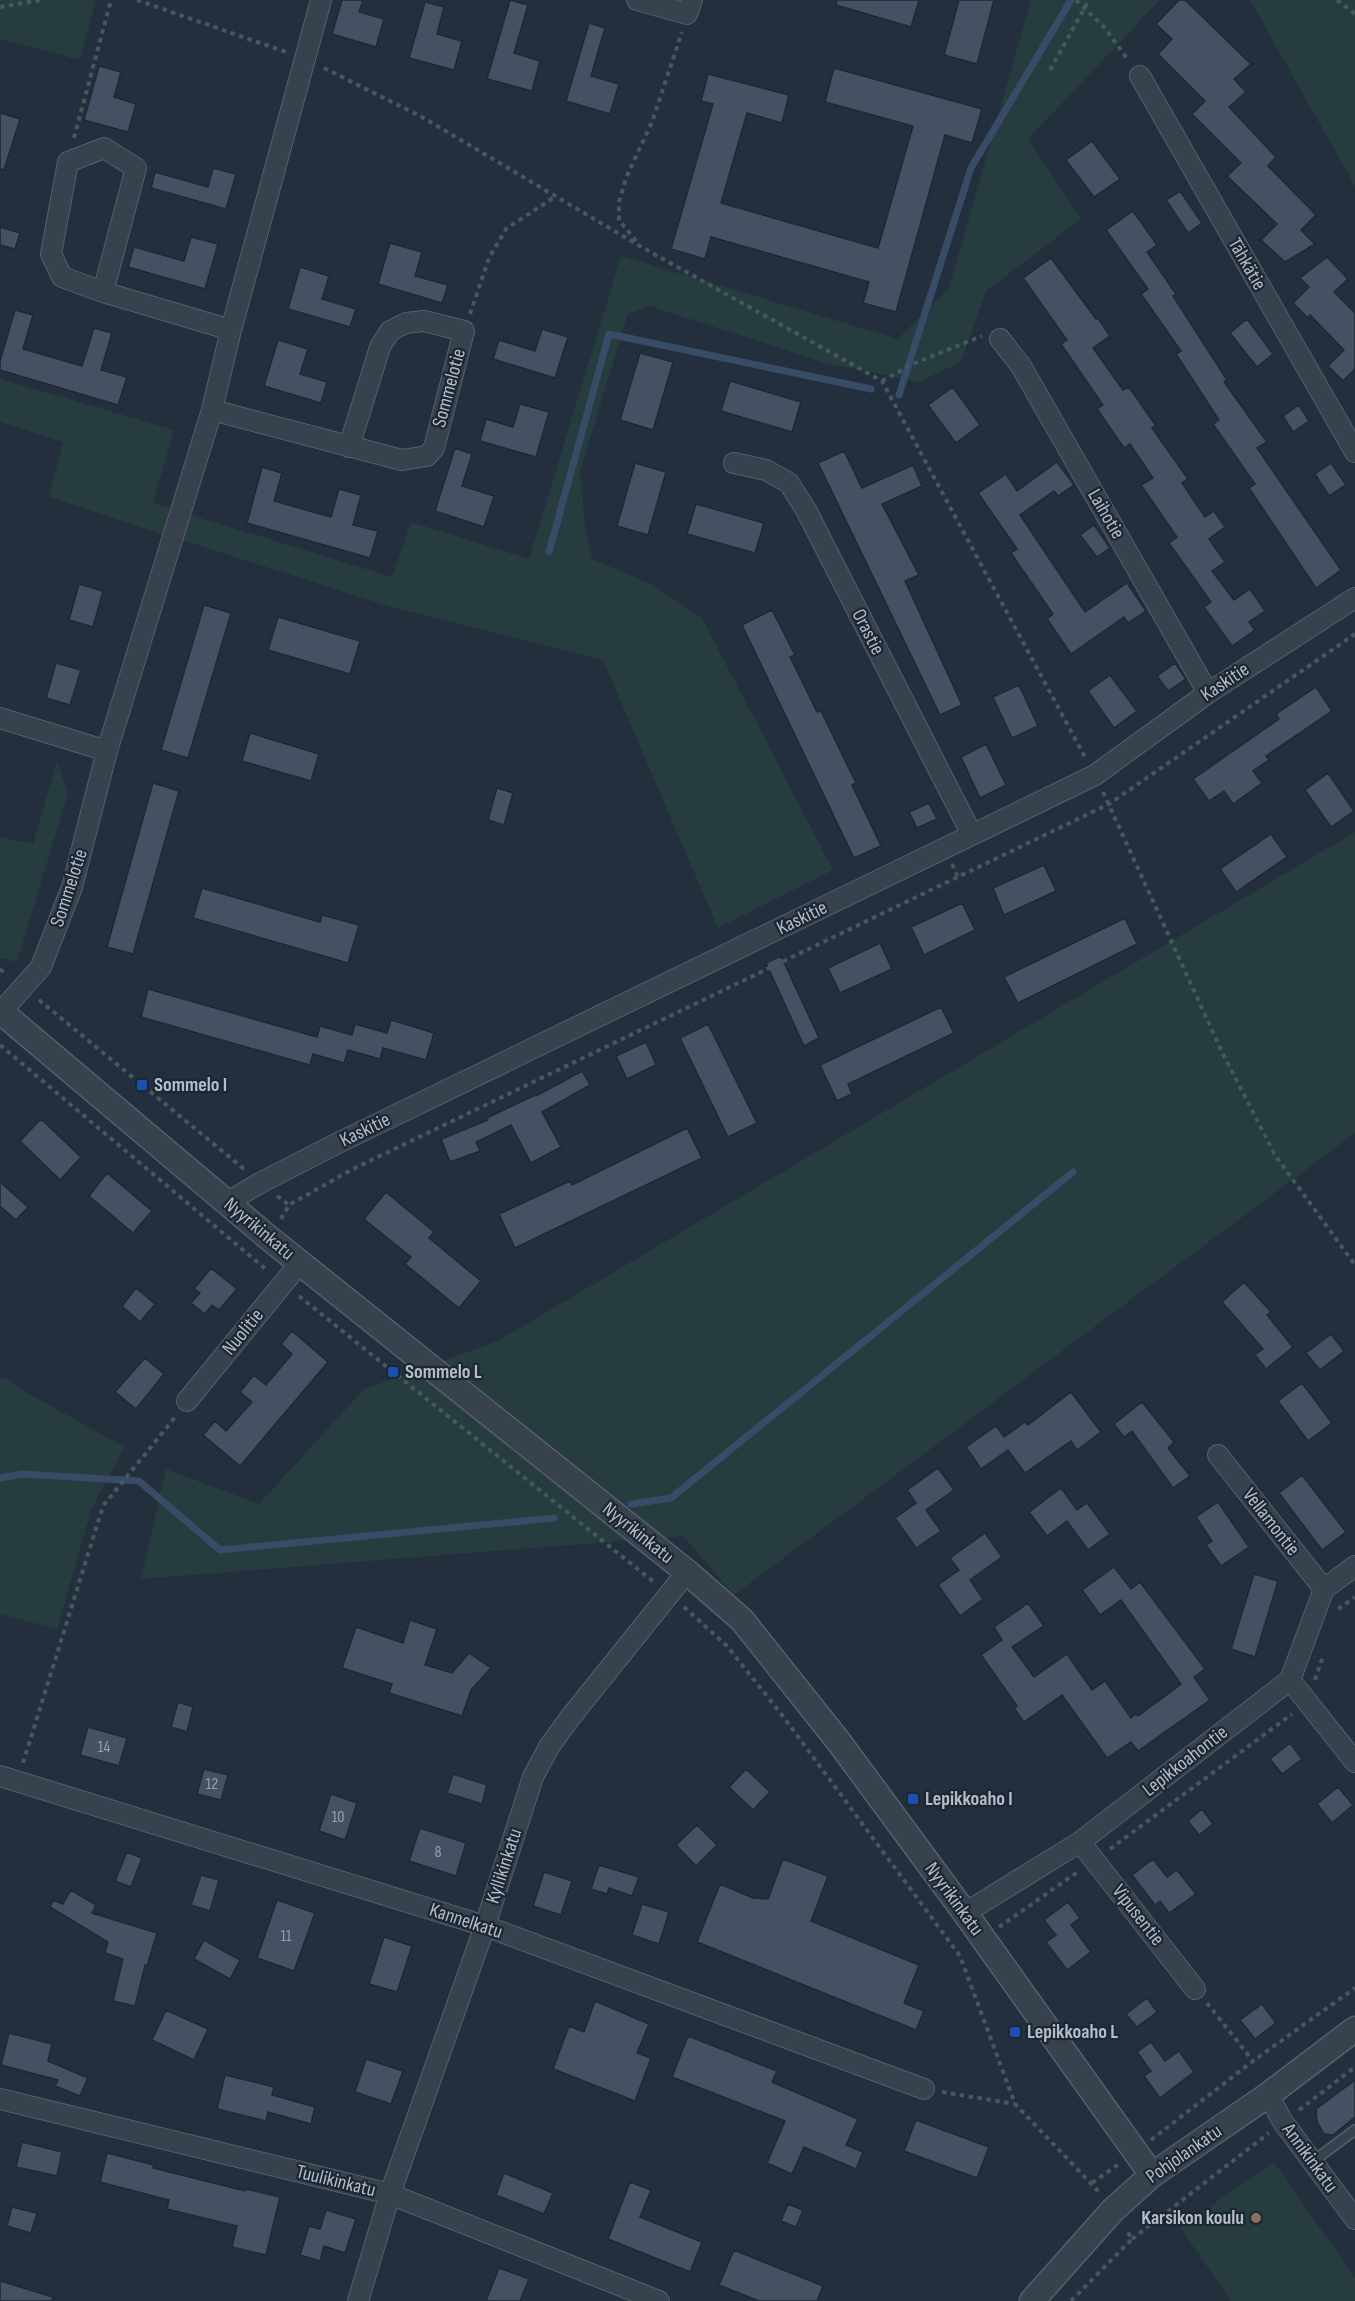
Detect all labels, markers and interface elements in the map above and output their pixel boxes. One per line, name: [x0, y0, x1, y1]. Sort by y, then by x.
street label: Tähkätie: [1223, 234, 1271, 294]
street label: Sommelotie: [427, 346, 471, 430]
street label: Laihotie: [1082, 485, 1130, 543]
street label: Orastie: [846, 605, 890, 659]
street label: Kaskitie: [1196, 657, 1254, 707]
street label: Sommelotie: [45, 846, 93, 930]
street label: Kaskitie: [773, 896, 831, 940]
place label: Sommelo I: [154, 1073, 227, 1097]
marker: Sommelo I: [135, 1078, 149, 1092]
street label: Kaskitie: [336, 1108, 394, 1152]
street label: Nyyrikinkatu: [219, 1193, 299, 1265]
street label: Nuolitie: [217, 1304, 269, 1360]
place label: Sommelo L: [405, 1360, 482, 1384]
marker: Sommelo L: [386, 1365, 400, 1379]
street label: Vellamontie: [1237, 1483, 1305, 1561]
street label: Nyyrikinkatu: [597, 1497, 679, 1569]
street label: Lepikkoahontie: [1138, 1720, 1232, 1802]
house number: 14: [98, 1738, 110, 1757]
house number: 12: [206, 1775, 218, 1794]
place label: Lepikkoaho I: [925, 1787, 1013, 1811]
marker: Lepikkoaho I: [906, 1792, 920, 1806]
house number: 10: [332, 1808, 344, 1827]
street label: Kyllikinkatu: [481, 1825, 527, 1907]
house number: 8: [434, 1843, 442, 1862]
street label: Nyyrikinkatu: [919, 1858, 989, 1940]
street label: Vipusentie: [1107, 1880, 1169, 1950]
street label: Kannelkatu: [426, 1898, 506, 1944]
house number: 11: [280, 1927, 292, 1946]
place label: Lepikkoaho L: [1027, 2020, 1118, 2044]
marker: Lepikkoaho L: [1008, 2025, 1022, 2039]
street label: Annikinkatu: [1276, 2118, 1343, 2197]
street label: Pohjolankatu: [1141, 2119, 1227, 2189]
street label: Tuulikinkatu: [294, 2160, 378, 2202]
place label: Karsikon koulu: [1141, 2206, 1244, 2230]
marker: Karsikon koulu: [1249, 2211, 1263, 2225]

